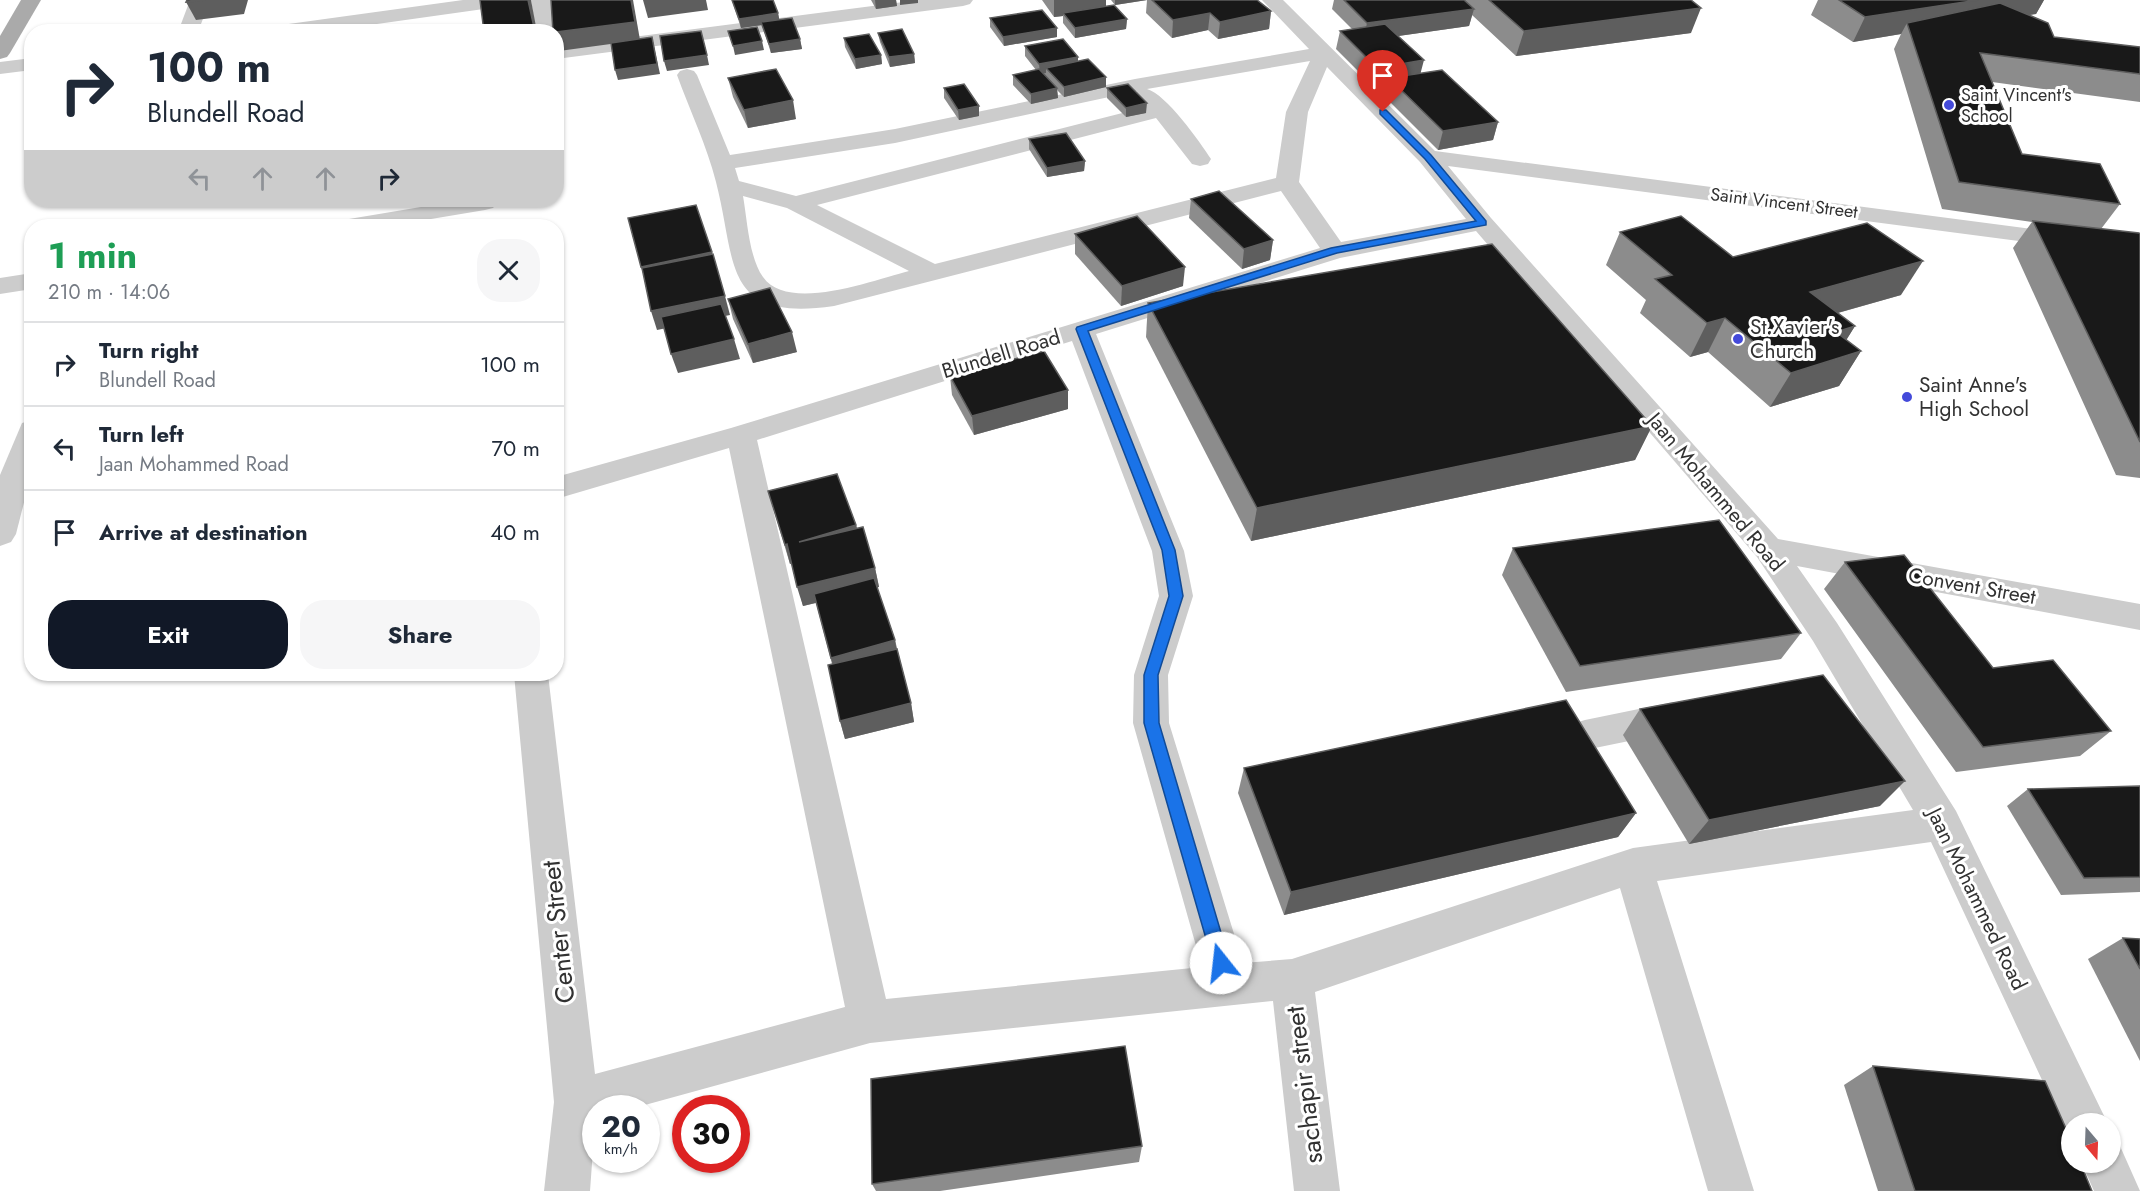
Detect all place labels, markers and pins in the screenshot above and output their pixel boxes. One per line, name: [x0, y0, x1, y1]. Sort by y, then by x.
pin: [1357, 50, 1408, 112]
place label: Saint Vincent's School: [1961, 82, 2072, 129]
marker: Saint Vincent's School: [1942, 98, 1956, 112]
place label: St.Xavier's Church: [1750, 312, 1840, 366]
marker: St.Xavier's Church: [1731, 332, 1745, 346]
place label: Saint Anne's High School: [1919, 370, 2029, 424]
marker: Saint Anne's High School: [1900, 390, 1914, 404]

